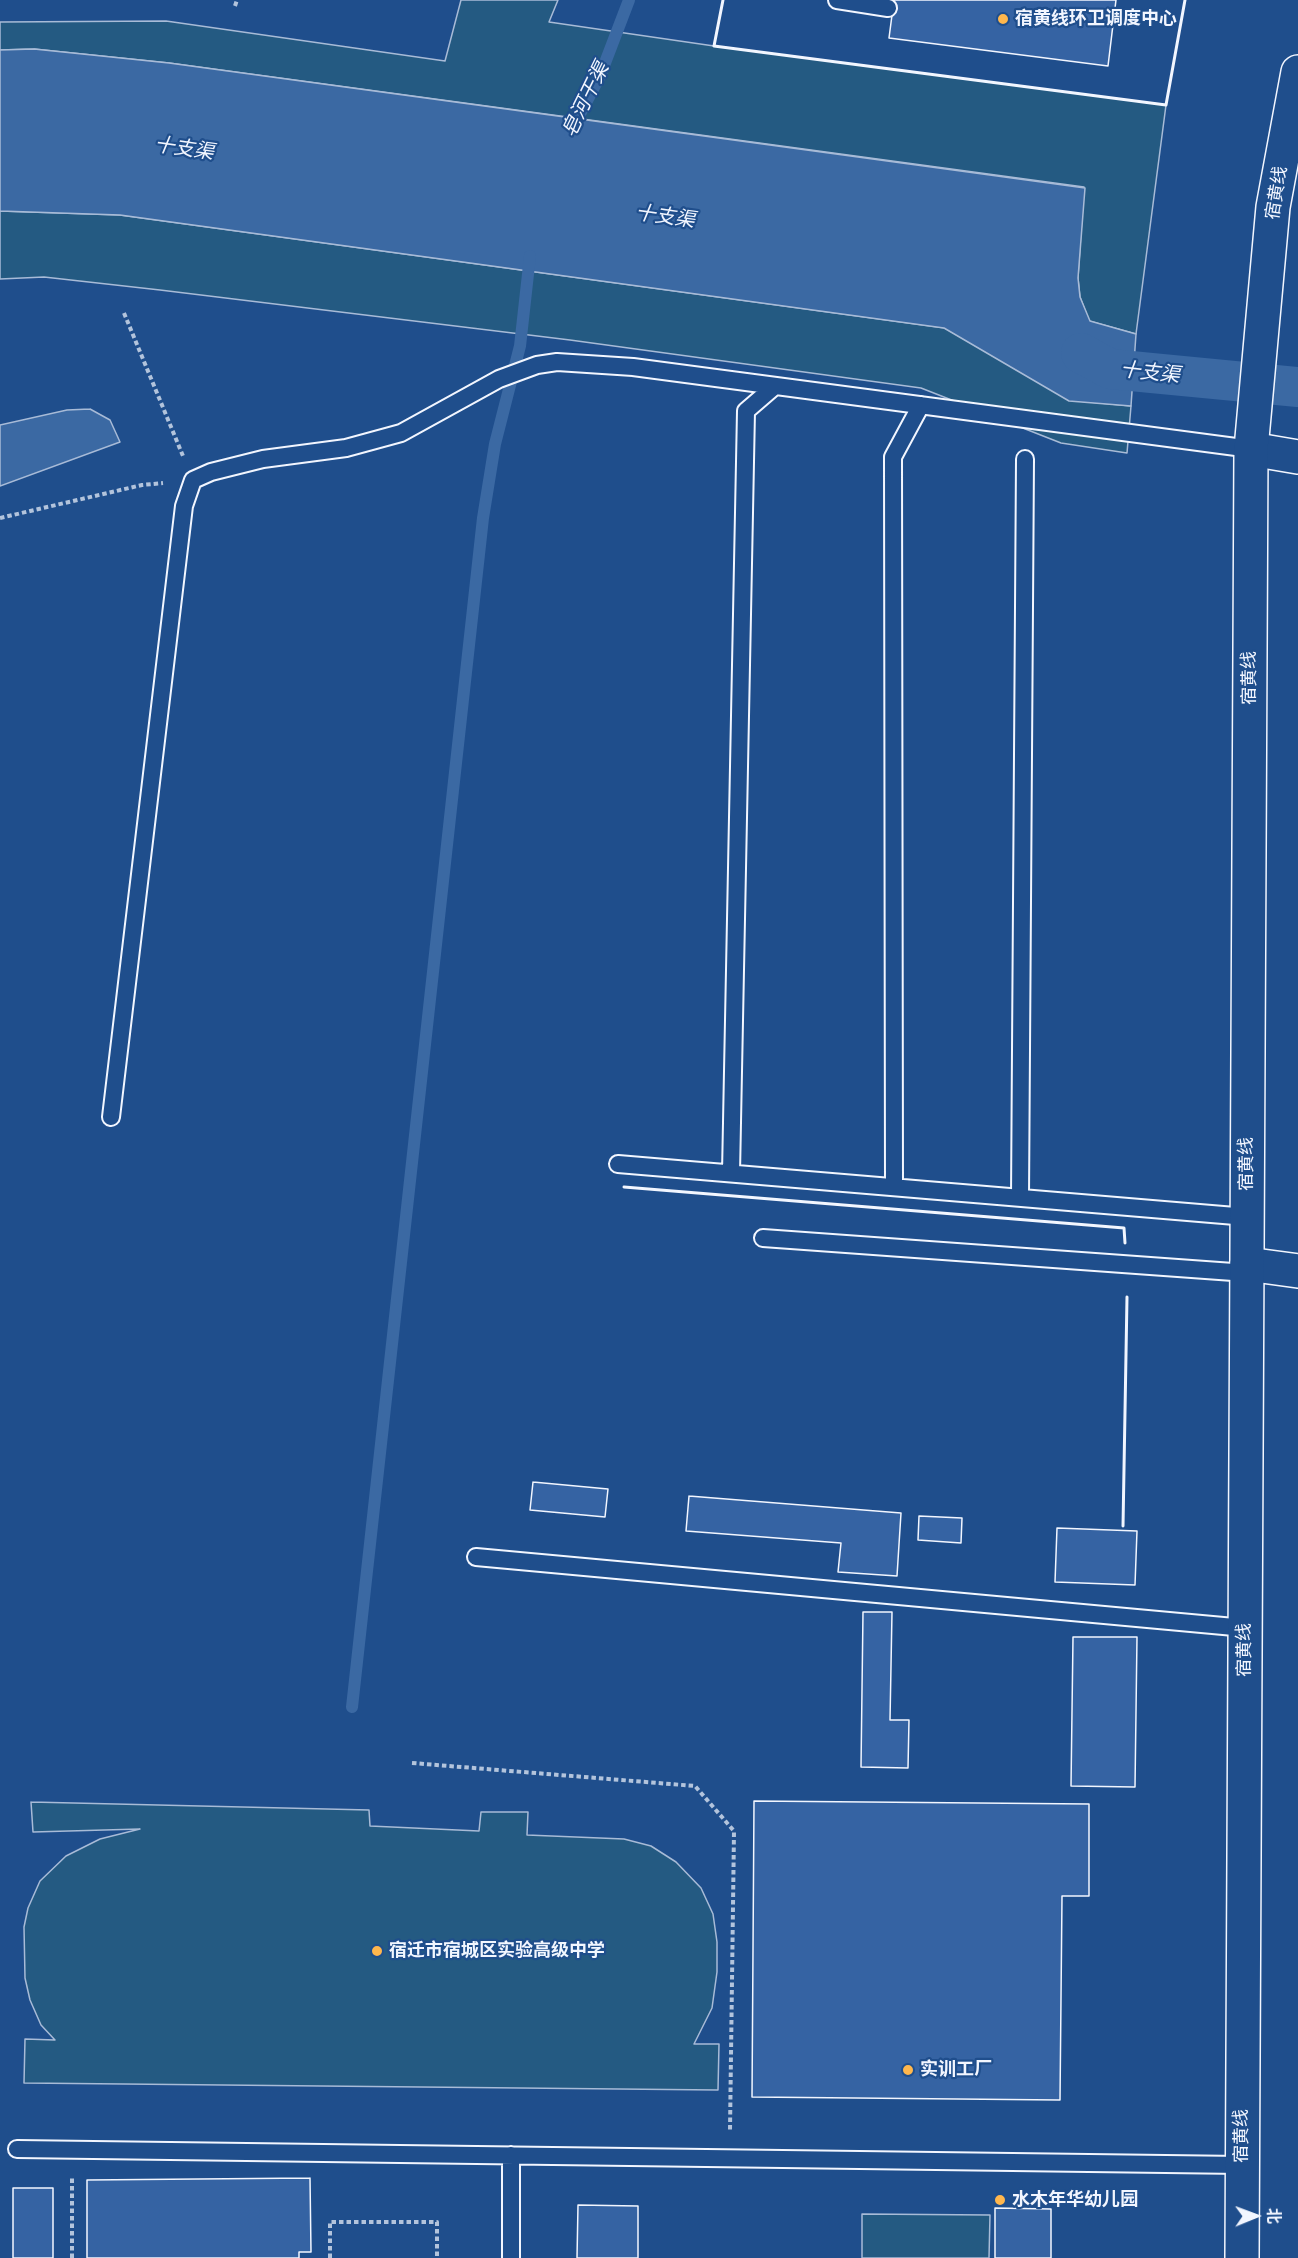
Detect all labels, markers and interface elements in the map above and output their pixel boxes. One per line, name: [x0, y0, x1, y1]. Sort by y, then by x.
place label: 宿黄线环卫调度中心: [1015, 8, 1177, 30]
marker: 宿黄线环卫调度中心: [996, 12, 1010, 26]
water label: 皂河干渠: [558, 59, 614, 141]
water label: 十支渠: [153, 133, 215, 165]
street label: 宿黄线: [1262, 165, 1292, 221]
water label: 十支渠: [634, 201, 696, 233]
water label: 十支渠: [1119, 358, 1181, 388]
street label: 宿黄线: [1239, 651, 1261, 705]
street label: 宿黄线: [1236, 1137, 1258, 1191]
street label: 宿黄线: [1234, 1623, 1256, 1677]
place label: 宿迁市宿城区实验高级中学: [389, 1940, 605, 1962]
marker: 宿迁市宿城区实验高级中学: [370, 1944, 384, 1958]
place label: 实训工厂: [920, 2059, 992, 2081]
marker: 实训工厂: [901, 2063, 915, 2077]
street label: 宿黄线: [1231, 2109, 1253, 2163]
north arrow: [1226, 2186, 1286, 2246]
place label: 水木年华幼儿园: [1012, 2189, 1138, 2211]
marker: 水木年华幼儿园: [993, 2193, 1007, 2207]
text: 北: [1263, 2207, 1285, 2224]

